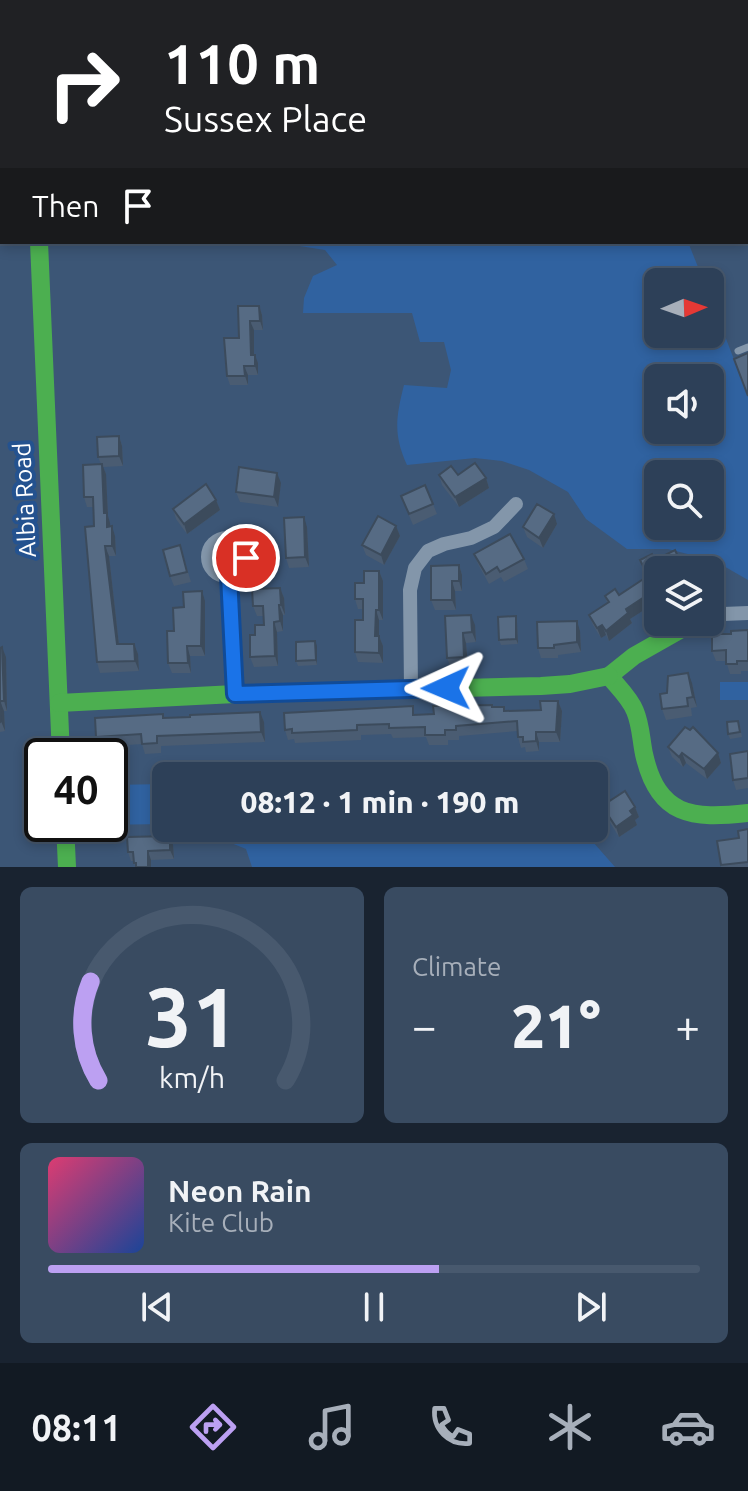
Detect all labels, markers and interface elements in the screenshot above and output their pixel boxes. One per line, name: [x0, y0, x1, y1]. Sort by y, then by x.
icon: right: [32, 32, 136, 136]
text: 110 m: [164, 32, 320, 95]
text: Sussex Place: [164, 98, 367, 139]
icon: arrive: [116, 184, 160, 228]
text: Then: [32, 189, 100, 223]
north arrow: [644, 268, 724, 348]
map controls: [644, 268, 724, 636]
button: sound: [644, 364, 724, 444]
street label: Albia Road: [8, 442, 41, 558]
button: search: [644, 460, 724, 540]
pin: [212, 524, 280, 592]
icon: arrive: [224, 536, 268, 580]
button: layers: [644, 556, 724, 636]
position arrow: [404, 646, 488, 730]
speed limit sign: 40: [24, 738, 128, 842]
text: 08:12 · 1 min · 190 m: [241, 785, 519, 819]
text: Climate: [412, 952, 501, 981]
text: 31: [145, 969, 239, 1063]
text: 21°: [511, 992, 601, 1059]
text: −: [412, 1001, 437, 1050]
text: +: [675, 1001, 700, 1050]
text: km/h: [159, 1061, 225, 1093]
text: Neon Rain: [168, 1174, 312, 1208]
text: Kite Club: [168, 1208, 274, 1237]
icon: previous: [135, 1285, 179, 1329]
icon: pause: [352, 1285, 396, 1329]
icon: next: [569, 1285, 613, 1329]
icon: directions: [185, 1399, 241, 1455]
icon: music: [304, 1399, 360, 1455]
icon: phone: [423, 1399, 479, 1455]
icon: climate: [542, 1399, 598, 1455]
icon: car: [660, 1399, 716, 1455]
text: 08:11: [31, 1407, 122, 1448]

